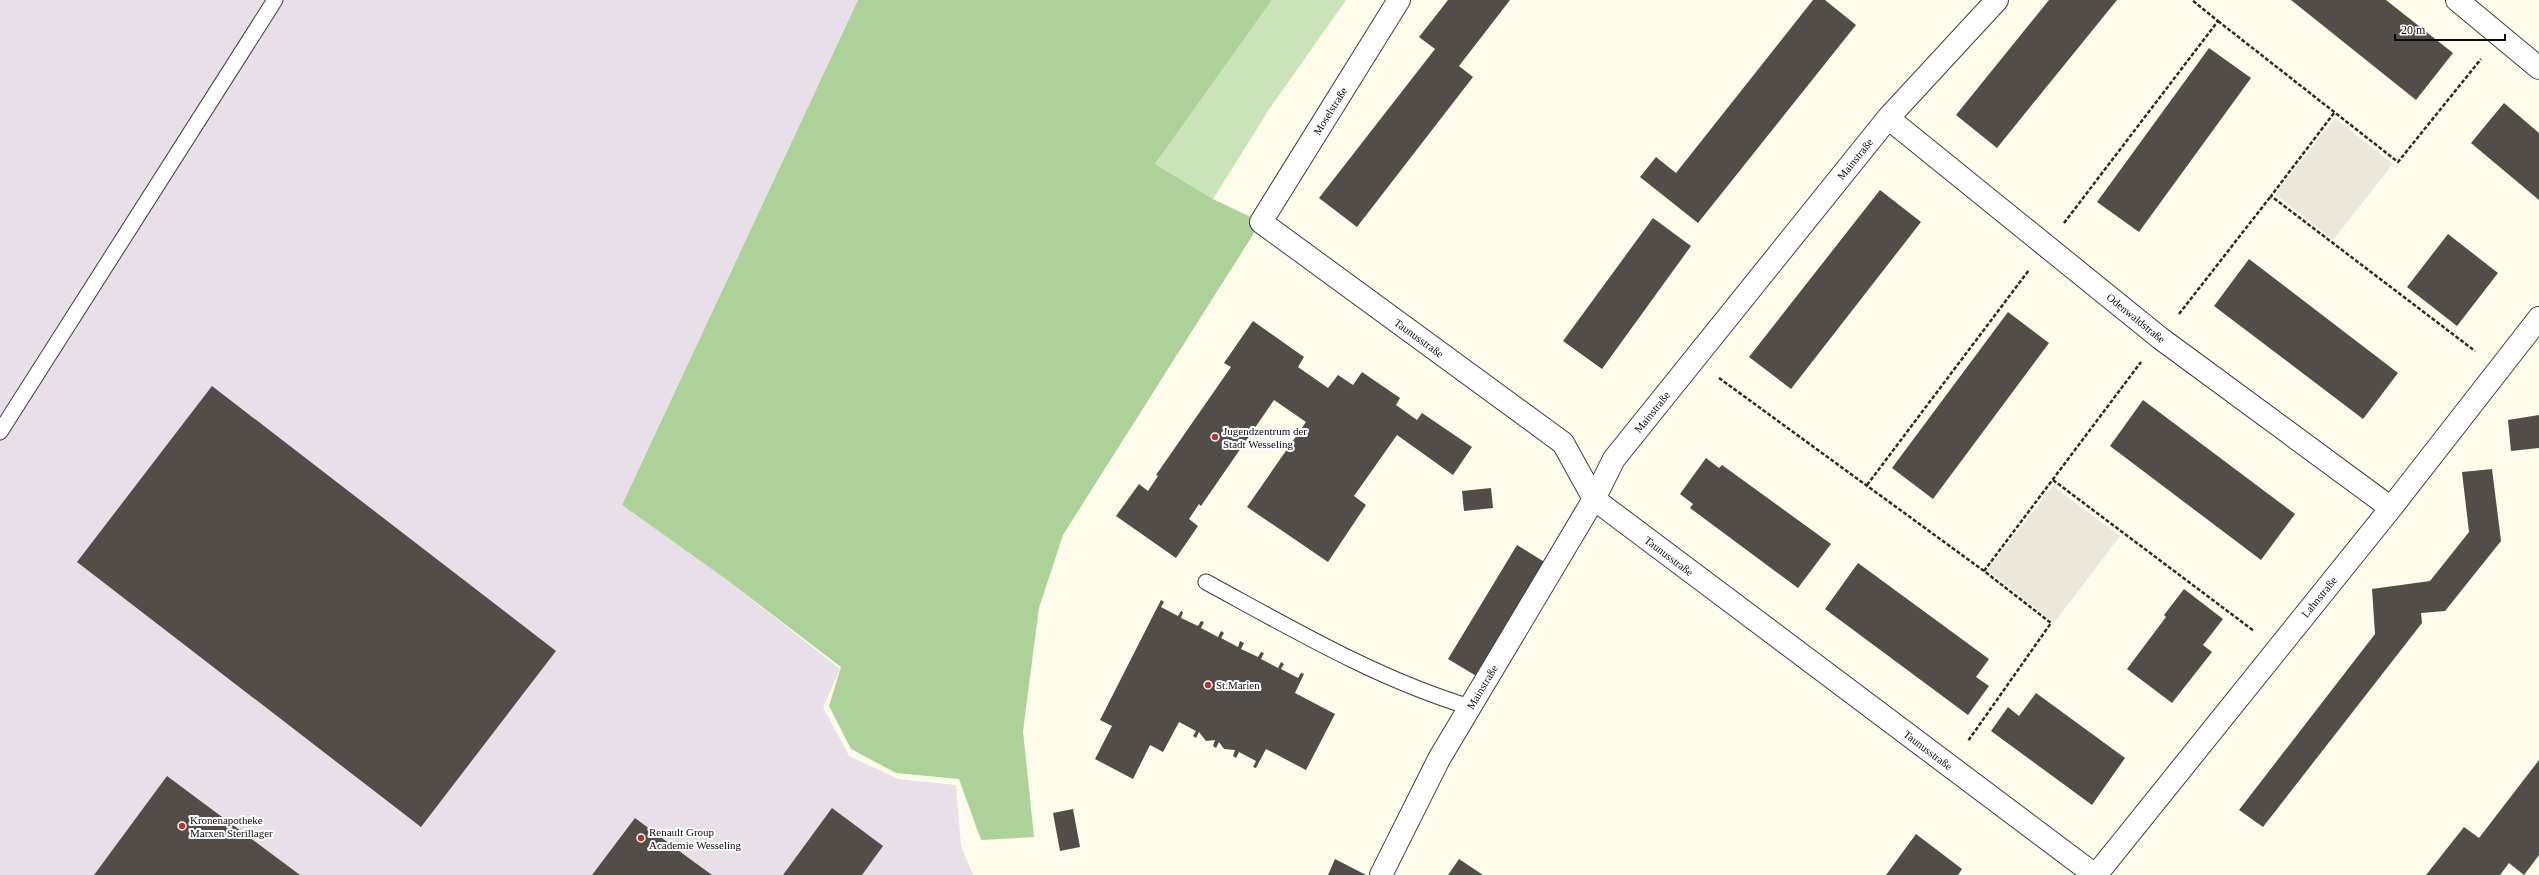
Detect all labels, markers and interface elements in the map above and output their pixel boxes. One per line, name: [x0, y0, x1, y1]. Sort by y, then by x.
scale bar: [2395, 16, 2505, 42]
text: 20 m: [2401, 23, 2426, 37]
street label: Moselstraße: [1311, 85, 1349, 137]
street label: Mainstraße: [1835, 136, 1875, 182]
street label: Odenwaldstraße: [2104, 291, 2168, 345]
street label: Taunusstraße: [1392, 316, 1446, 360]
street label: Mainstraße: [1632, 389, 1672, 435]
place label: Jugendzentrum der Stadt Wesseling: [1223, 425, 1307, 450]
marker: Jugendzentrum der Stadt Wesseling: [1210, 432, 1220, 442]
street label: Taunusstraße: [1642, 534, 1696, 578]
street label: Lahnstraße: [2299, 574, 2339, 620]
street label: Mainstraße: [1464, 663, 1500, 711]
place label: St.Marien: [1216, 679, 1260, 691]
marker: St.Marien: [1203, 680, 1213, 690]
street label: Taunusstraße: [1901, 728, 1955, 772]
place label: Kronenapotheke Marxen Sterillager: [190, 814, 273, 839]
marker: Kronenapotheke Marxen Sterillager: [177, 821, 187, 831]
place label: Renault Group Academie Wesseling: [649, 826, 742, 851]
marker: Renault Group Academie Wesseling: [636, 833, 646, 843]

